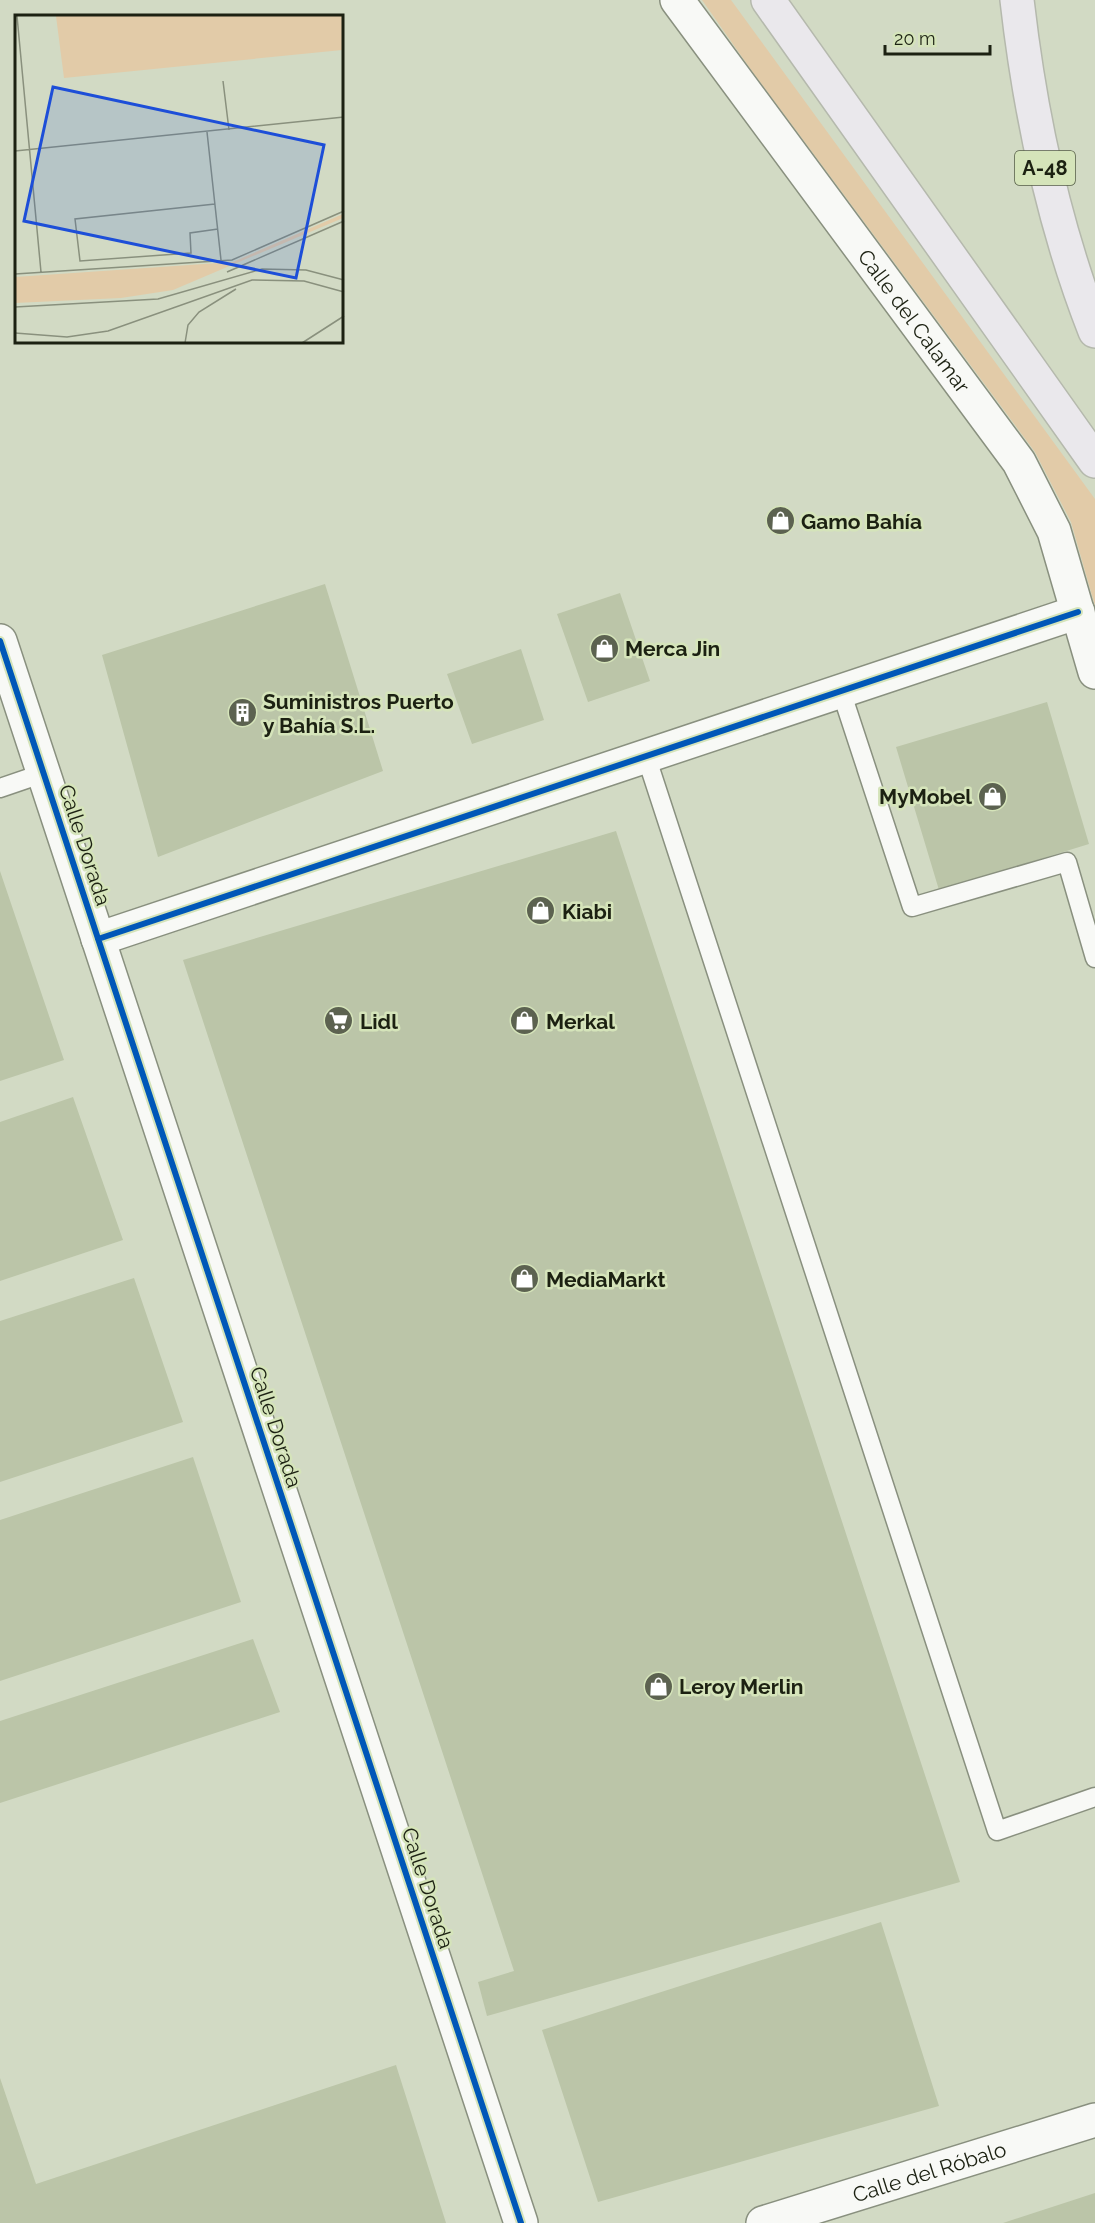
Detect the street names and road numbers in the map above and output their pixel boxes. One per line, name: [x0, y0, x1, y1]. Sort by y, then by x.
road number: A-48: [1015, 151, 1075, 185]
street label: Calle del Calamar: [853, 244, 976, 398]
street label: Calle Dorada: [54, 781, 116, 909]
street label: Calle Dorada: [245, 1363, 307, 1491]
street label: Calle Dorada: [397, 1824, 459, 1952]
street label: Calle del Róbalo: [849, 2136, 1009, 2207]

